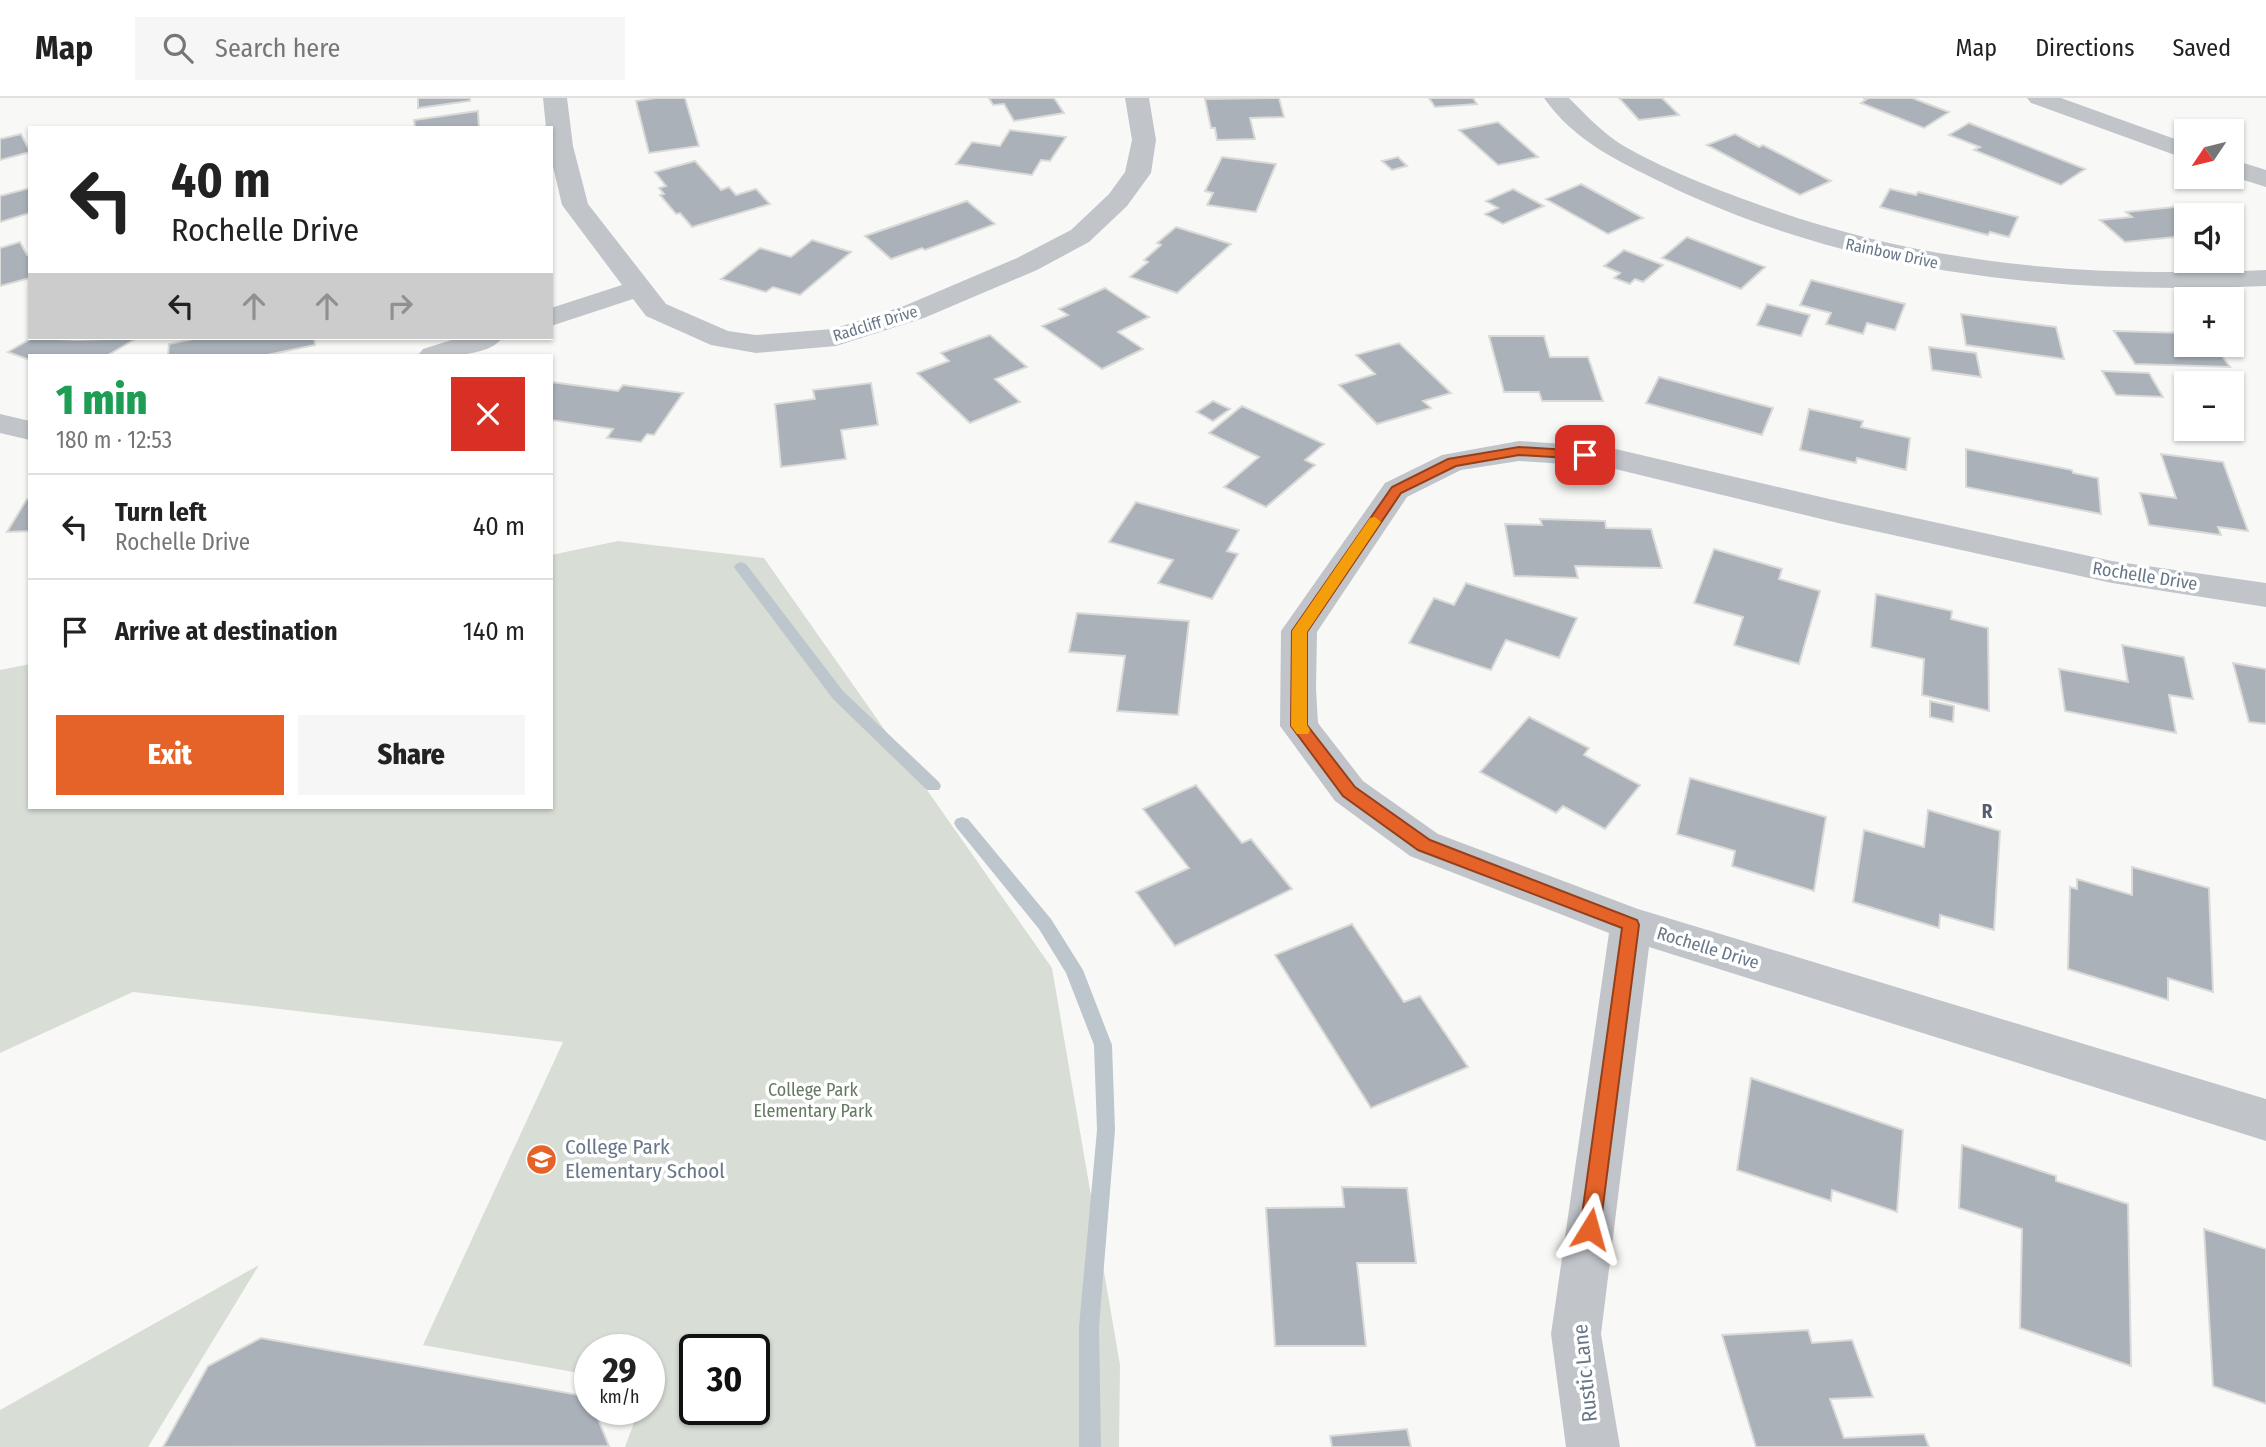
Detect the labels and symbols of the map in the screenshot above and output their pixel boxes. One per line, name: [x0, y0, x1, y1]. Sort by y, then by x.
north arrow: [2174, 119, 2244, 189]
street label: Rainbow Drive: [1844, 234, 1940, 273]
street label: Radcliff Drive: [831, 302, 920, 345]
pin: [1555, 425, 1615, 485]
street label: Rochelle Drive: [2091, 557, 2199, 595]
district label: R: [1982, 800, 1993, 823]
street label: Rochelle Drive: [1654, 922, 1762, 974]
park label: College Park Elementary Park: [753, 1079, 873, 1122]
place label: College Park Elementary School: [565, 1134, 725, 1184]
school or university icon: College Park Elementary School: [525, 1142, 559, 1176]
position arrow: [1553, 1192, 1627, 1266]
street label: Rustic Lane: [1567, 1323, 1603, 1423]
speed limit sign: 30: [679, 1334, 770, 1425]

